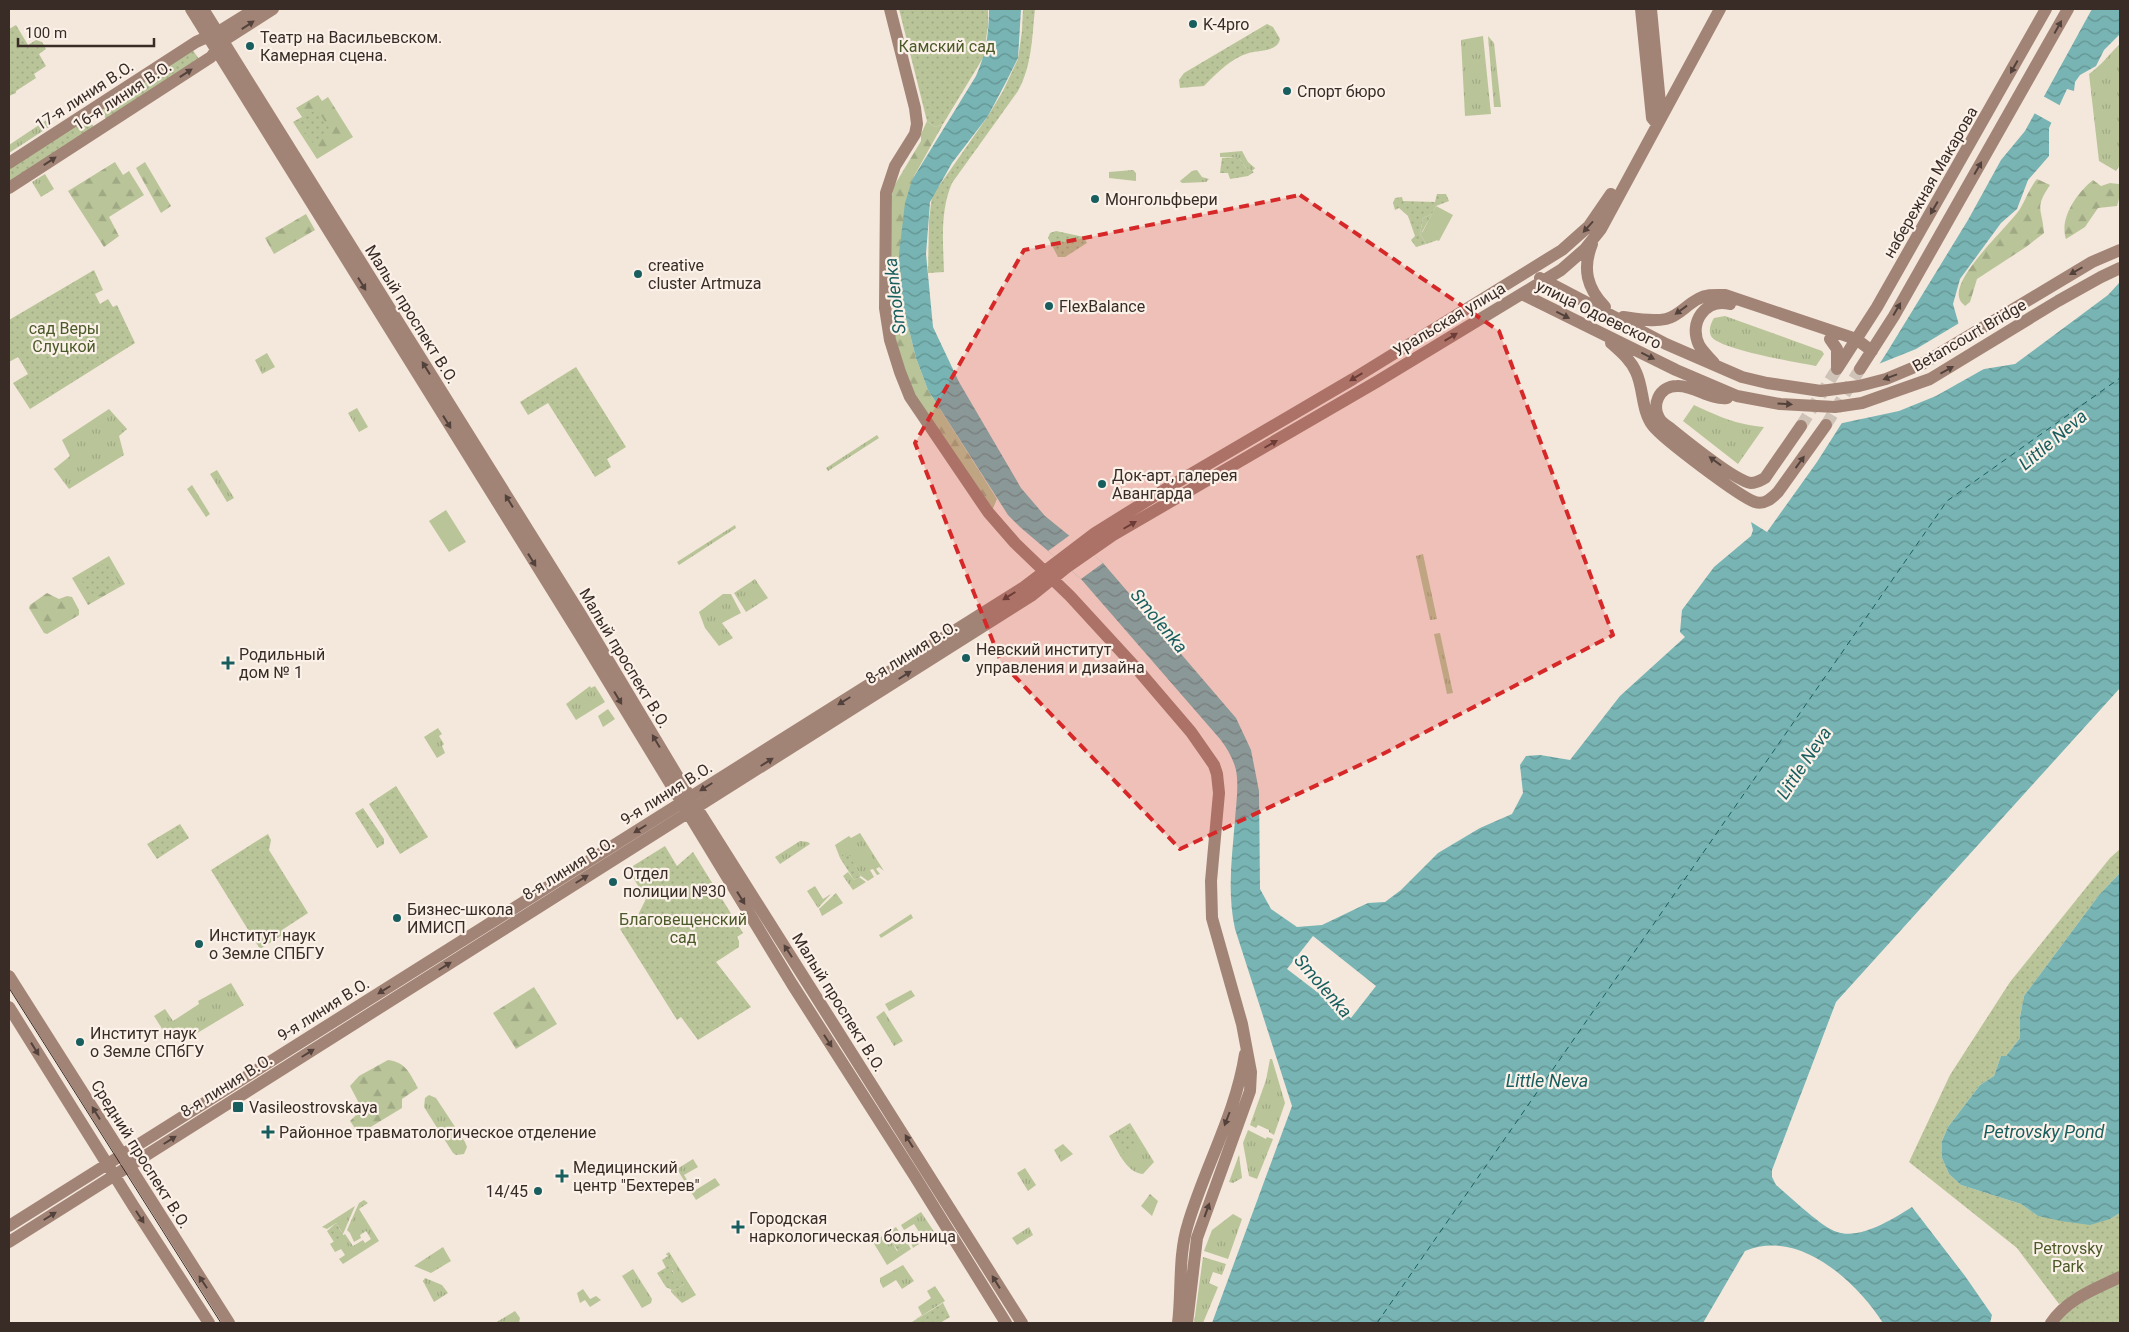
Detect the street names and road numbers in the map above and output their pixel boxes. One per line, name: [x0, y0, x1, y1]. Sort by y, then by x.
street label: 17-я линия В.О.: [32, 57, 137, 134]
street label: 16-я линия В.О.: [70, 57, 175, 134]
street label: набережная Макарова: [1879, 103, 1982, 261]
street label: Малый проспект В.О.: [361, 241, 462, 387]
street label: улица Одоевского: [1533, 276, 1665, 353]
street label: Уральская улица: [1390, 279, 1509, 360]
street label: Betancourt Bridge: [1909, 295, 2030, 376]
street label: Малый проспект В.О.: [575, 585, 674, 732]
street label: 8-я линия В.О.: [862, 617, 961, 688]
street label: 9-я линия В.О.: [617, 758, 716, 829]
street label: 8-я линия В.О.: [519, 833, 618, 904]
street label: Малый проспект В.О.: [788, 929, 889, 1075]
street label: 9-я линия В.О.: [274, 974, 373, 1045]
street label: 8-я линия В.О.: [177, 1050, 276, 1121]
street label: Средний проспект В.О.: [87, 1076, 194, 1232]

